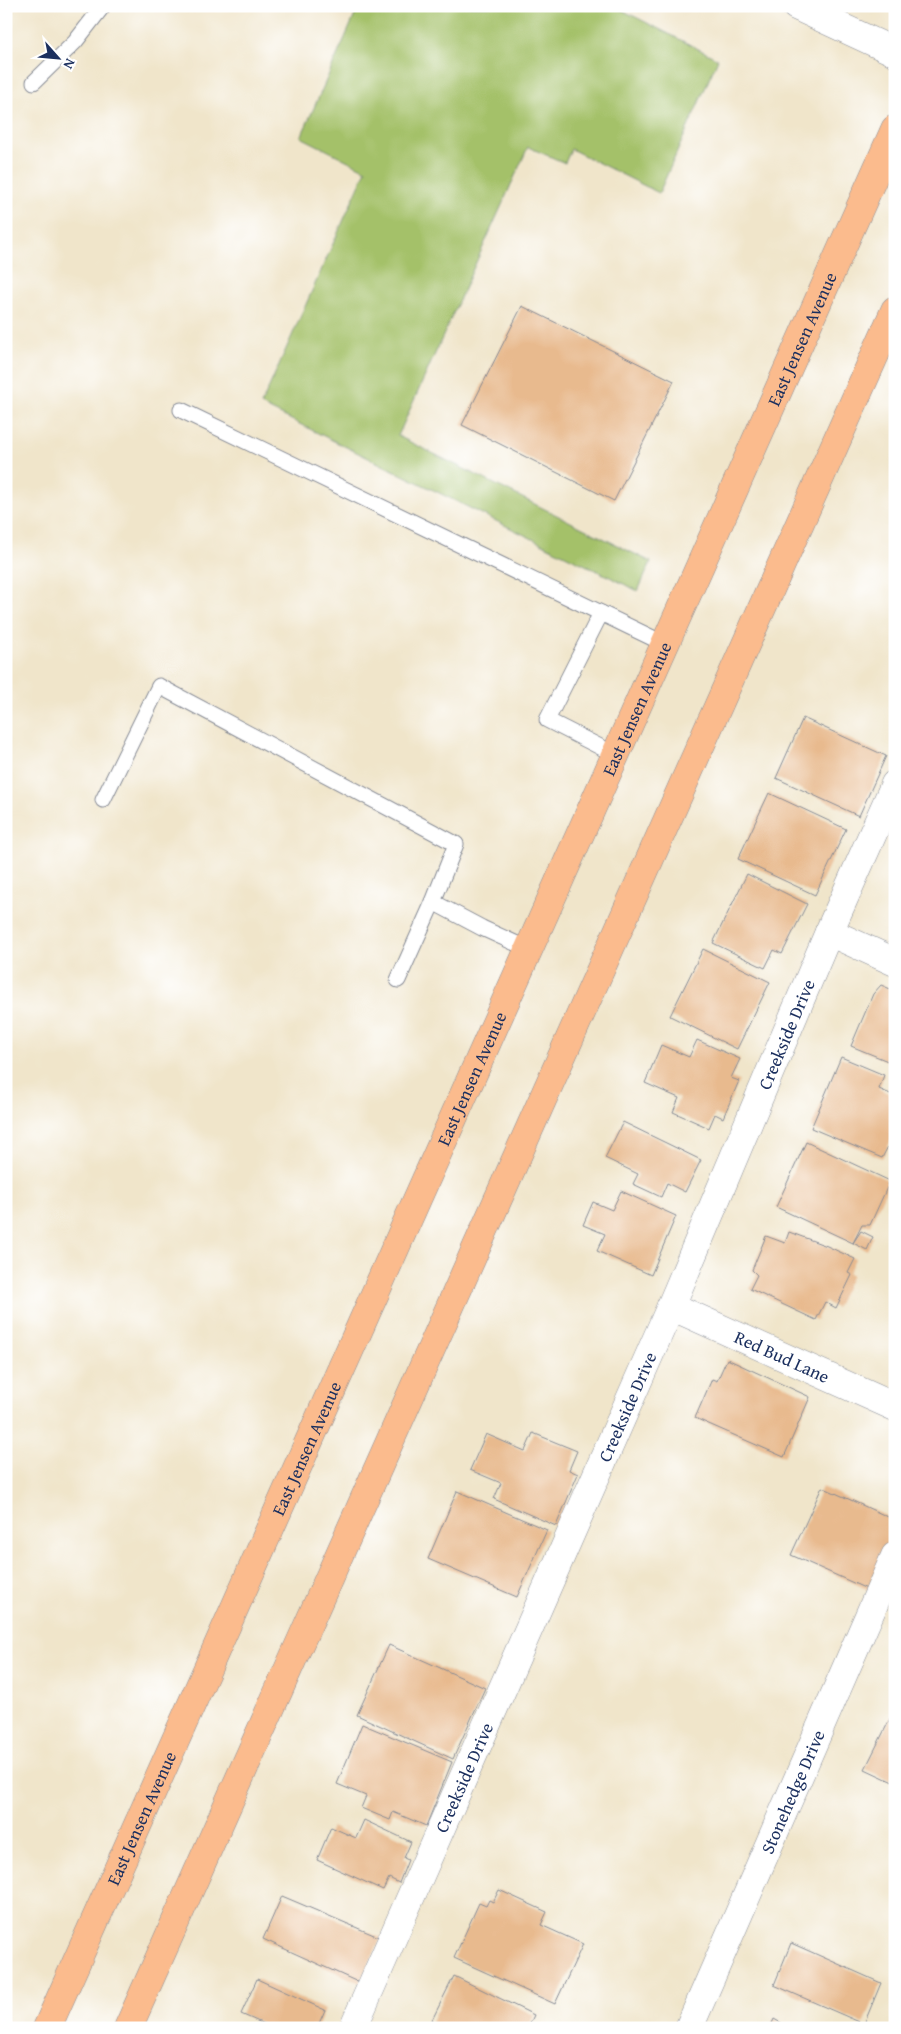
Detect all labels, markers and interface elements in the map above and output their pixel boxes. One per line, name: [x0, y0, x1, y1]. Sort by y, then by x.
north arrow: [32, 32, 82, 82]
text: N: [58, 55, 81, 73]
street label: East Jensen Avenue: [760, 267, 843, 410]
street label: East Jensen Avenue: [594, 637, 678, 780]
street label: Creekside Drive: [750, 975, 821, 1094]
street label: East Jensen Avenue: [429, 1007, 513, 1150]
street label: Red Bud Lane: [730, 1323, 834, 1389]
street label: Creekside Drive: [591, 1347, 663, 1466]
street label: East Jensen Avenue: [264, 1377, 348, 1520]
street label: Creekside Drive: [427, 1718, 500, 1837]
street label: Stonehedge Drive: [753, 1725, 831, 1858]
street label: East Jensen Avenue: [99, 1747, 183, 1889]

